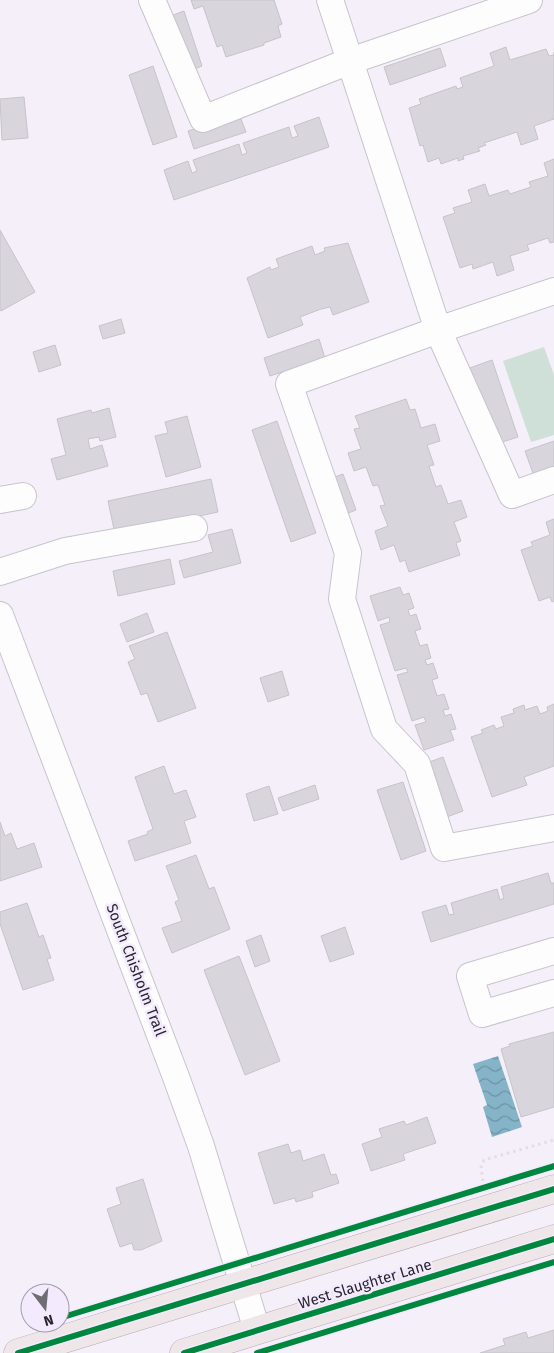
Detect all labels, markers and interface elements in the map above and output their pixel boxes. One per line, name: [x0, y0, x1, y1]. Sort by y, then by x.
street label: South Chisholm Trail: [102, 901, 170, 1039]
street label: West Slaughter Lane: [296, 1255, 434, 1313]
north arrow: [20, 1283, 70, 1333]
text: N: [42, 1311, 55, 1329]

